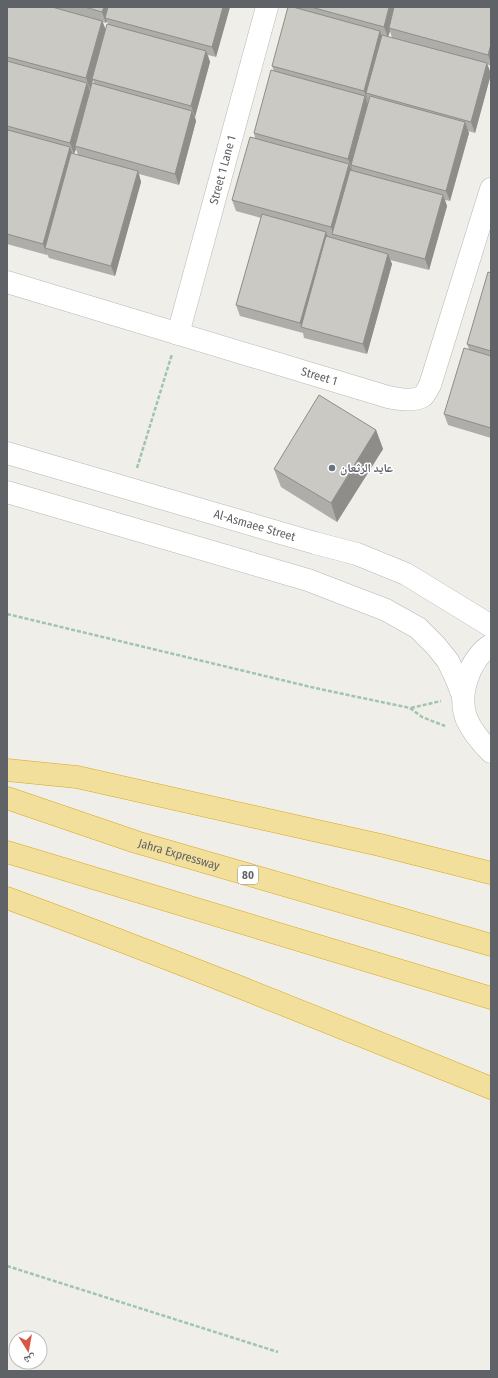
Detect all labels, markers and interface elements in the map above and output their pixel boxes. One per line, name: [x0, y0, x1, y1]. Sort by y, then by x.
street label: Street 1 Lane 1: [207, 134, 239, 206]
street label: Street 1: [299, 364, 339, 388]
place label: عايد الرثعان: [340, 461, 393, 476]
marker: عايد الرثعان: [327, 463, 337, 473]
street label: Al-Asmaee Street: [212, 507, 297, 544]
street label: Jahra Expressway: [137, 836, 222, 873]
road number: 80: [238, 866, 258, 884]
north arrow: [8, 1330, 48, 1370]
text: ش: [22, 1351, 37, 1367]

